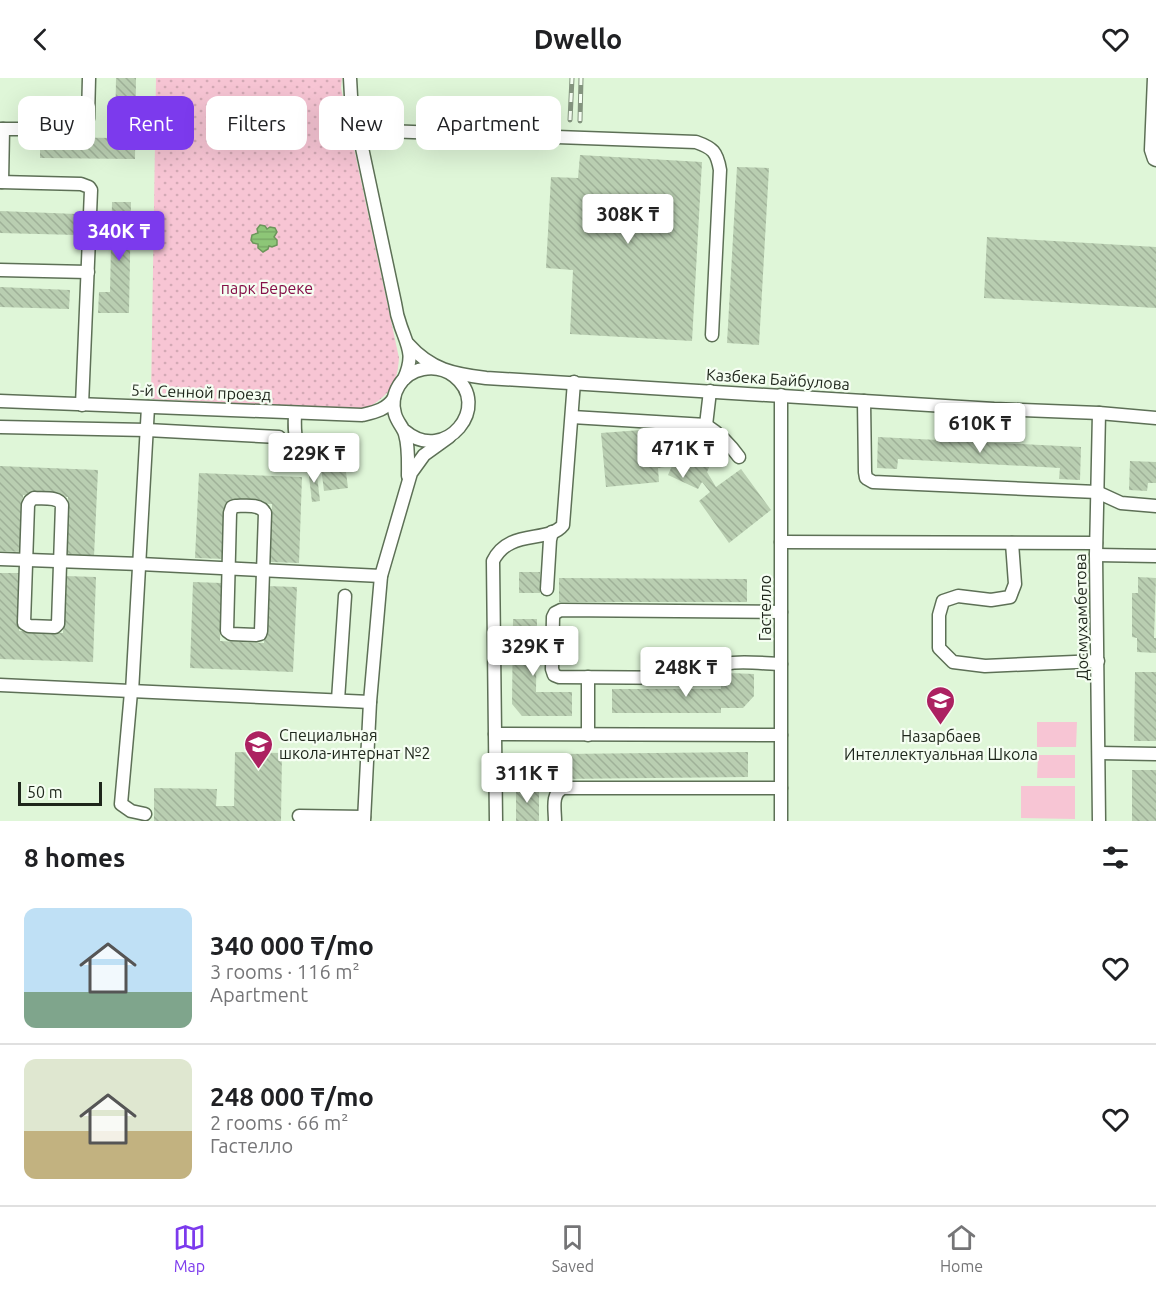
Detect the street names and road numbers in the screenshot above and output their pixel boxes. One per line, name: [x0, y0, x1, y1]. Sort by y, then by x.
street label: Казбека Байбулова: [706, 365, 850, 393]
street label: 5-й Сенной проезд: [131, 381, 271, 403]
street label: Досмухамбетова: [1071, 553, 1091, 681]
street label: Гастелло: [756, 575, 774, 641]

